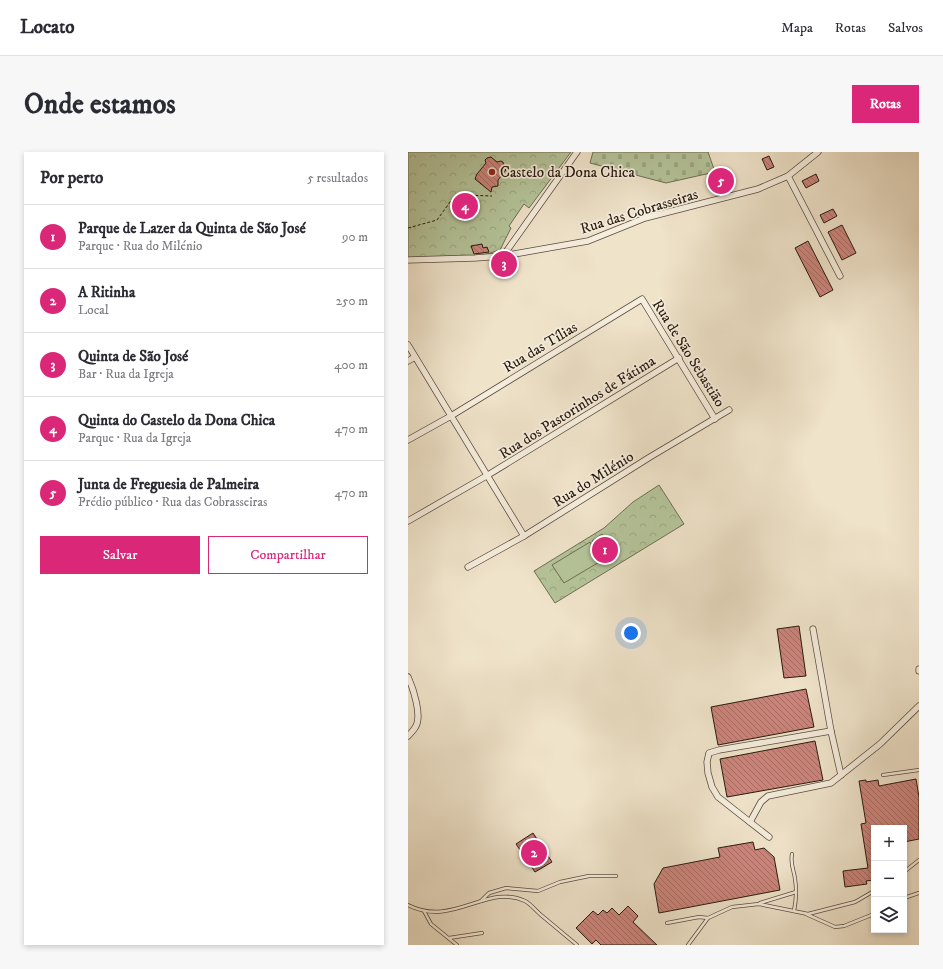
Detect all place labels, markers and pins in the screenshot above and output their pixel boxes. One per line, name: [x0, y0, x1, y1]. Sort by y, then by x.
place label: Castelo da Dona Chica: [500, 163, 635, 182]
pin: 5: [708, 166, 734, 196]
marker: Castelo da Dona Chica: [487, 167, 497, 177]
pin: 4: [452, 191, 478, 221]
pin: 3: [491, 249, 517, 279]
pin: 1: [592, 535, 618, 565]
pin: 2: [521, 838, 547, 868]

